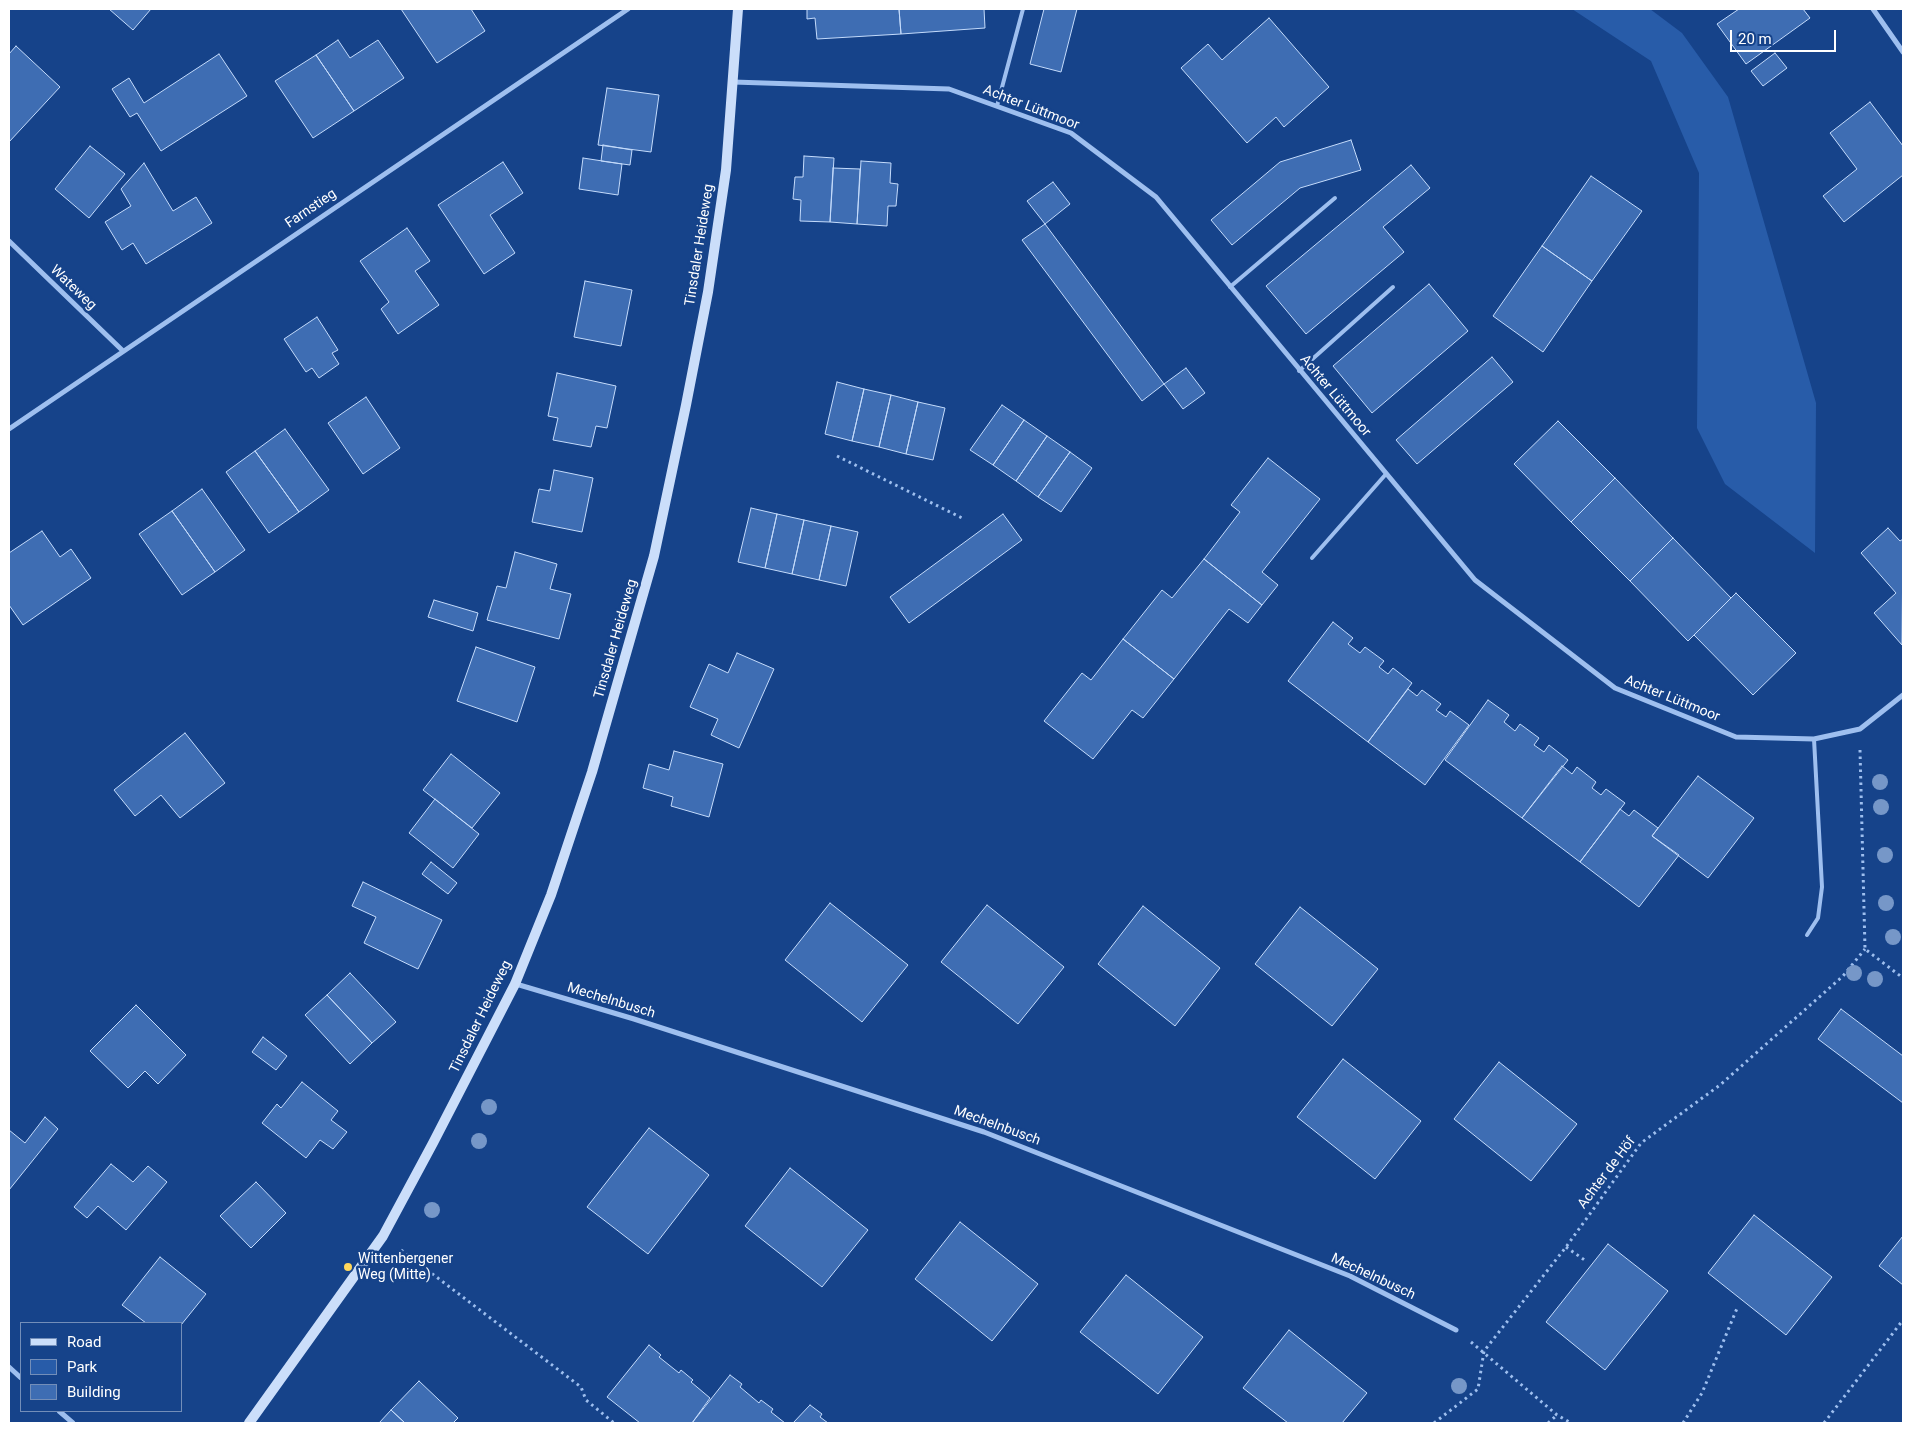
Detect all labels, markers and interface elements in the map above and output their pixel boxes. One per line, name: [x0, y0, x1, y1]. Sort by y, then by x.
scale bar: [1732, 20, 1838, 52]
text: 20 m: [1738, 30, 1772, 48]
street label: Achter Lüttmoor: [981, 82, 1081, 134]
street label: Tinsdaler Heideweg: [682, 183, 718, 307]
street label: Farnstieg: [282, 186, 340, 232]
street label: Wateweg: [46, 262, 100, 314]
street label: Achter Lüttmoor: [1296, 352, 1374, 440]
street label: Tinsdaler Heideweg: [591, 577, 641, 701]
street label: Achter Lüttmoor: [1622, 672, 1722, 726]
street label: Tinsdaler Heideweg: [446, 958, 516, 1076]
street label: Mechelnbusch: [565, 980, 657, 1022]
street label: Mechelnbusch: [951, 1103, 1043, 1149]
street label: Achter de Höf: [1574, 1134, 1640, 1212]
street label: Mechelnbusch: [1328, 1250, 1418, 1304]
place label: Wittenbergener Weg (Mitte): [358, 1251, 453, 1284]
marker: Wittenbergener Weg (Mitte): [342, 1261, 354, 1273]
legend: [20, 1322, 182, 1412]
text: Road: [67, 1333, 101, 1351]
text: Park: [67, 1358, 97, 1376]
text: Building: [67, 1383, 121, 1401]

